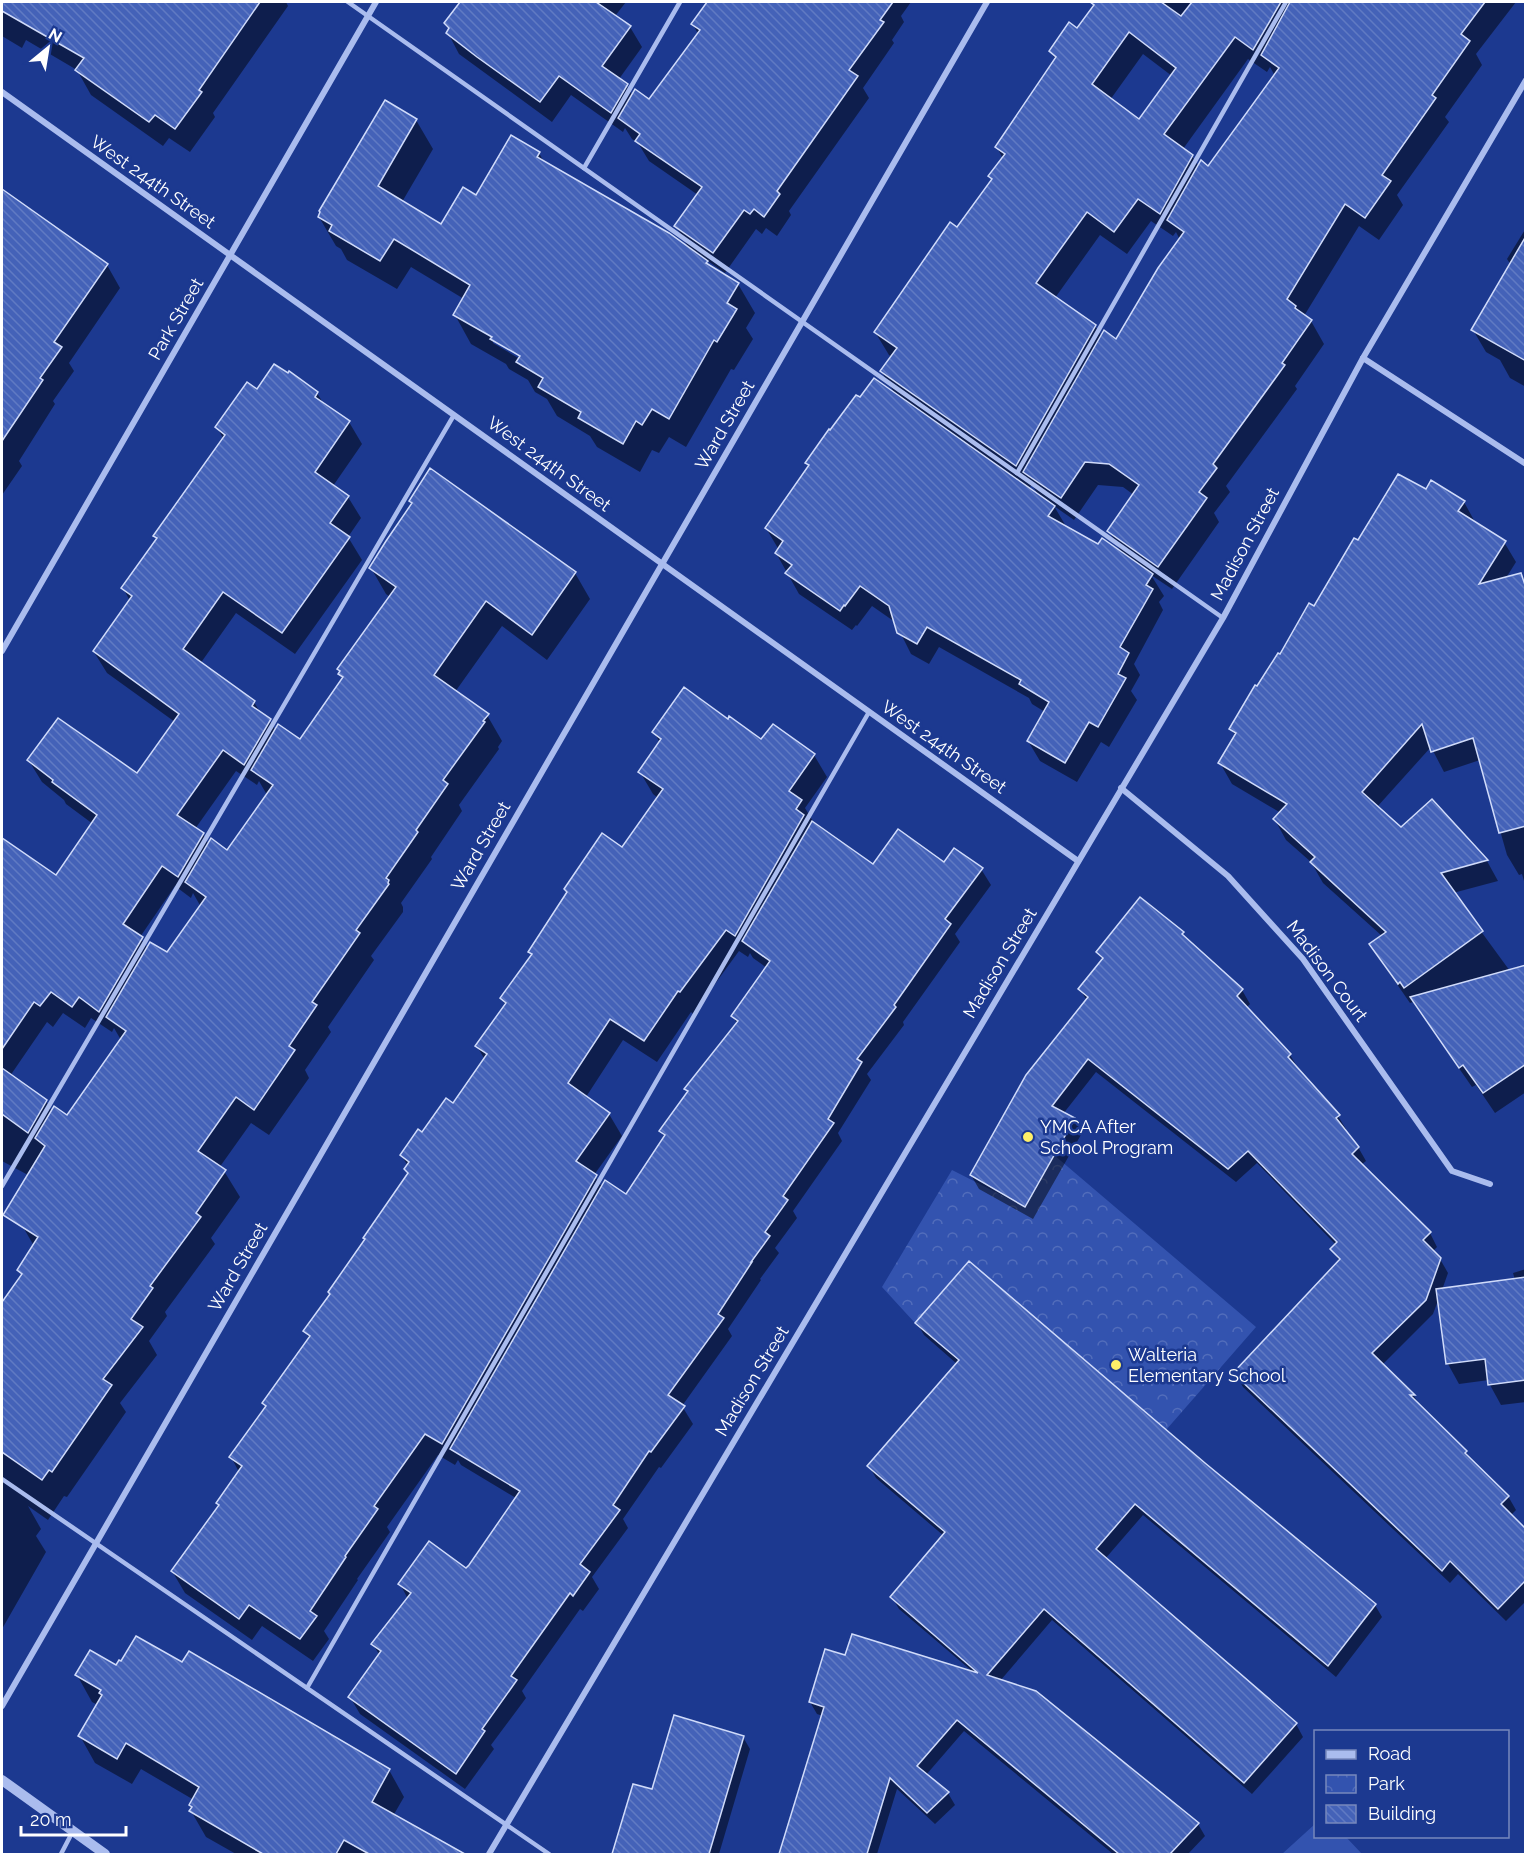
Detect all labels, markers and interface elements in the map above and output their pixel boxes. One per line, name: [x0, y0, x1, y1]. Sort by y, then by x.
north arrow: [18, 18, 78, 78]
text: N: [45, 24, 65, 47]
street label: West 244th Street: [87, 131, 220, 233]
street label: Park Street: [144, 274, 207, 364]
street label: Ward Street: [691, 376, 759, 473]
street label: West 244th Street: [483, 412, 615, 515]
street label: Madison Street: [1206, 484, 1283, 604]
street label: West 244th Street: [878, 696, 1011, 798]
street label: Ward Street: [447, 797, 515, 894]
street label: Madison Street: [958, 904, 1041, 1022]
street label: Madison Court: [1283, 916, 1372, 1025]
place label: YMCA After School Program: [1040, 1116, 1173, 1158]
marker: YMCA After School Program: [1021, 1130, 1035, 1144]
street label: Ward Street: [204, 1218, 272, 1315]
street label: Madison Street: [710, 1322, 793, 1440]
place label: Walteria Elementary School: [1128, 1344, 1286, 1386]
marker: Walteria Elementary School: [1109, 1358, 1123, 1372]
legend: [1314, 1730, 1509, 1838]
text: Road: [1368, 1743, 1411, 1764]
text: Park: [1368, 1773, 1405, 1794]
scale bar: [21, 1799, 126, 1837]
text: Building: [1368, 1803, 1436, 1824]
text: 20 m: [30, 1809, 72, 1830]

